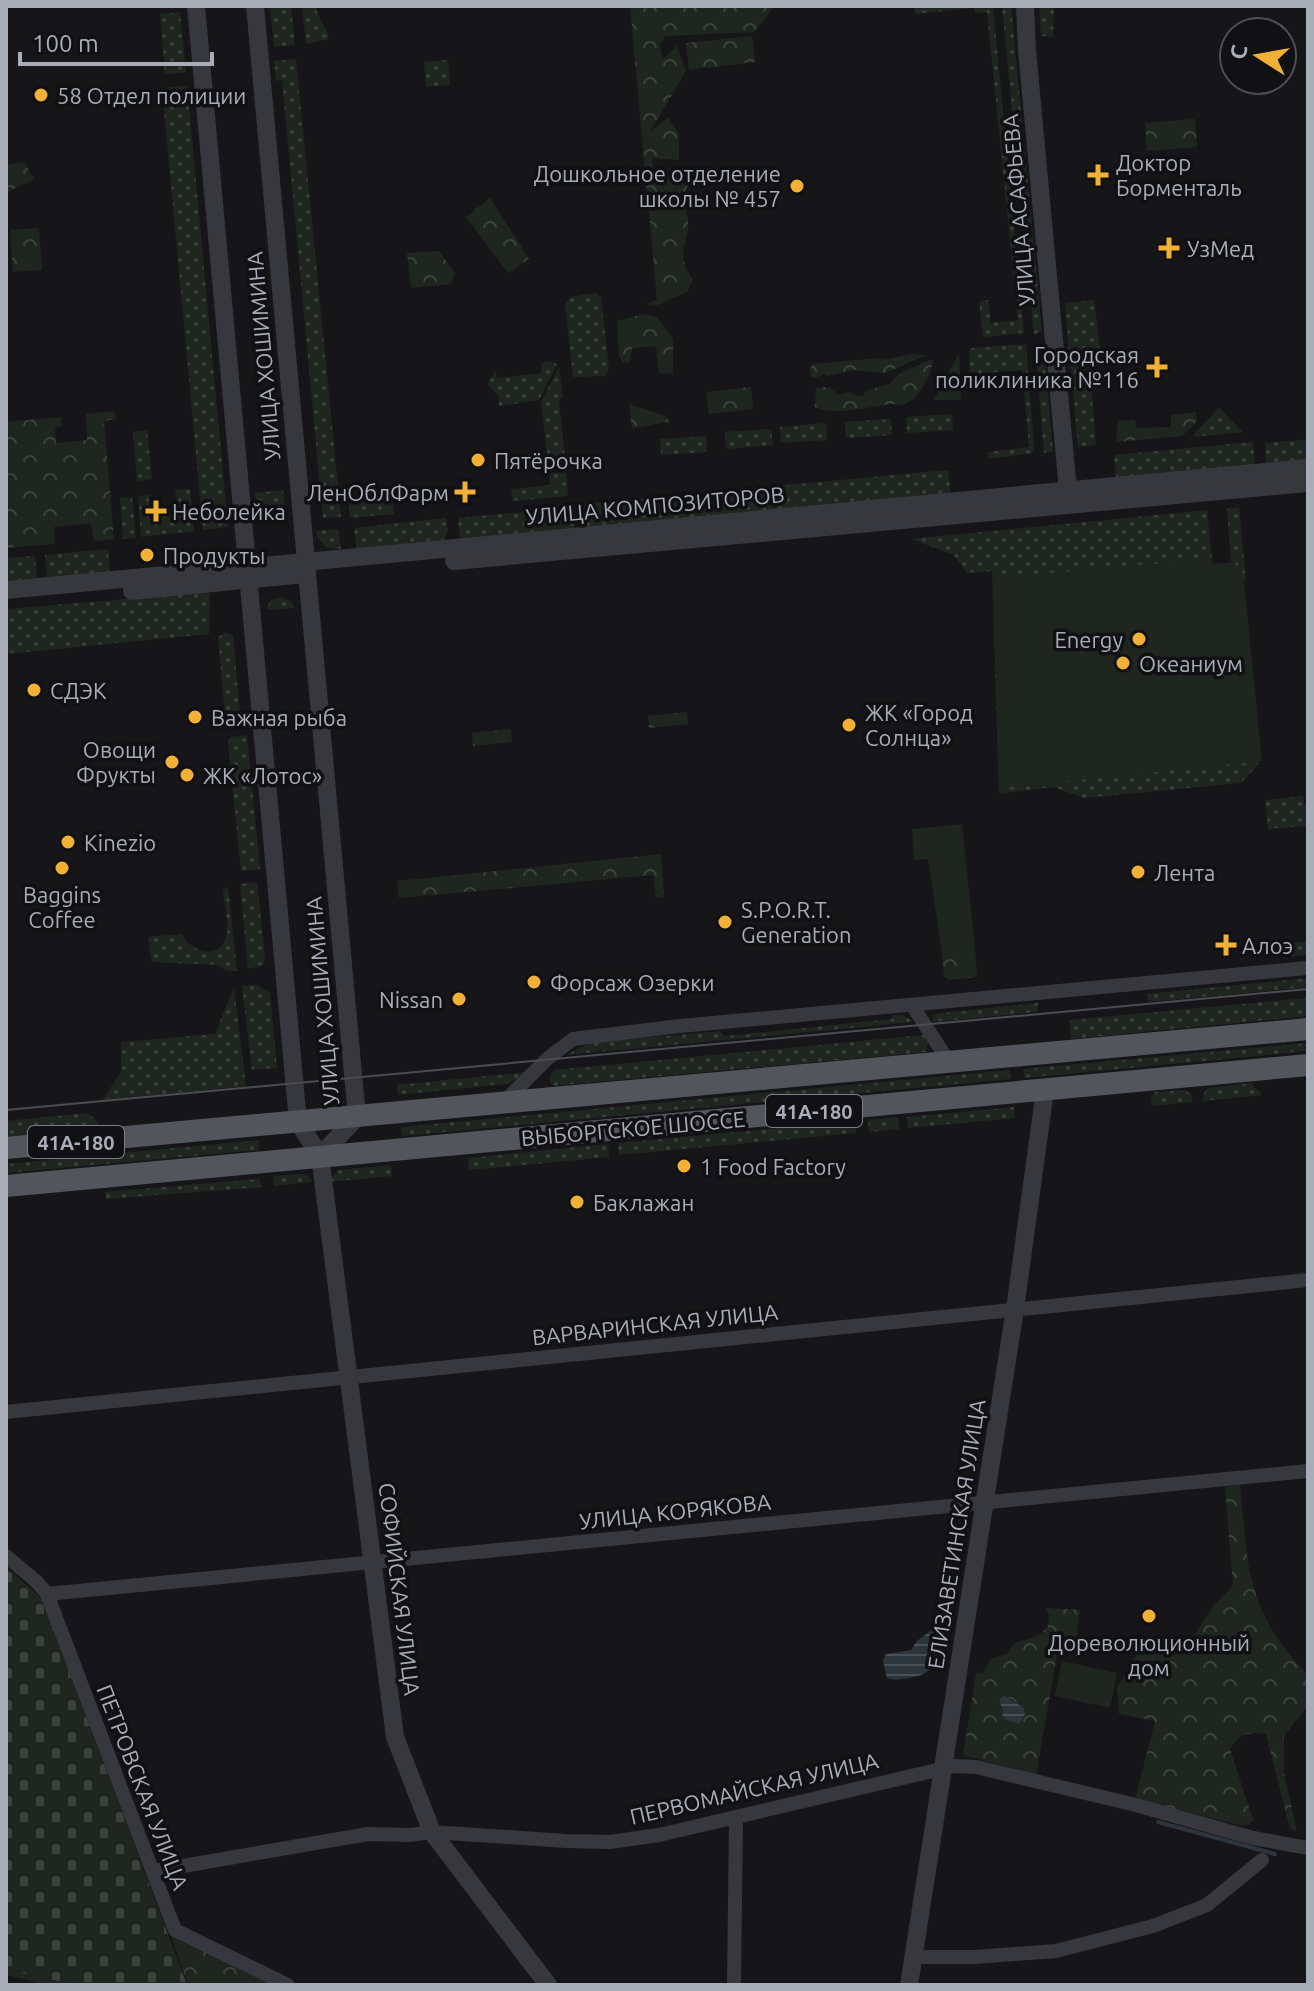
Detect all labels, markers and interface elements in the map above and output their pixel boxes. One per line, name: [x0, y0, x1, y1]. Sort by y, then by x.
scale bar: [20, 16, 212, 66]
north arrow: [1218, 16, 1298, 96]
text: 100 m: [32, 30, 99, 57]
text: С: [1224, 43, 1251, 61]
place label: 58 Отдел полиции: [57, 83, 246, 108]
marker: 58 Отдел полиции: [32, 86, 50, 104]
street label: УЛИЦА АСАФЬЕВА: [997, 112, 1039, 307]
place label: Доктор Борменталь: [1116, 150, 1242, 200]
place label: Дошкольное отделение школы № 457: [534, 161, 781, 211]
marker: Доктор Борменталь: [1087, 164, 1109, 186]
marker: Дошкольное отделение школы № 457: [788, 177, 806, 195]
place label: УзМед: [1187, 236, 1254, 261]
marker: УзМед: [1158, 237, 1180, 259]
street label: УЛИЦА ХОШИМИНА: [241, 250, 285, 461]
place label: Городская поликлиника №116: [935, 342, 1139, 392]
marker: Городская поликлиника №116: [1146, 356, 1168, 378]
place label: Пятёрочка: [494, 448, 603, 473]
marker: Пятёрочка: [469, 451, 487, 469]
place label: ЛенОблФарм: [307, 480, 449, 505]
street label: УЛИЦА КОМПОЗИТОРОВ: [525, 481, 785, 529]
marker: ЛенОблФарм: [456, 483, 474, 501]
place label: Неболейка: [172, 499, 286, 524]
marker: Неболейка: [147, 502, 165, 520]
place label: Продукты: [163, 543, 265, 568]
marker: Продукты: [138, 546, 156, 564]
place label: Energy: [1054, 627, 1123, 652]
marker: Energy: [1130, 630, 1148, 648]
place label: Океаниум: [1139, 651, 1243, 676]
marker: Океаниум: [1114, 654, 1132, 672]
place label: СДЭК: [50, 678, 107, 703]
marker: СДЭК: [25, 681, 43, 699]
place label: ЖК «Город Солнца»: [865, 700, 973, 750]
place label: Важная рыба: [211, 705, 347, 730]
marker: Важная рыба: [186, 708, 204, 726]
marker: ЖК «Город Солнца»: [840, 716, 858, 734]
place label: Овощи Фрукты: [76, 737, 156, 787]
marker: Овощи Фрукты: [163, 753, 181, 771]
place label: ЖК «Лотос»: [203, 763, 322, 788]
marker: ЖК «Лотос»: [178, 766, 196, 784]
place label: Kinezio: [84, 830, 156, 855]
marker: Kinezio: [59, 833, 77, 851]
marker: Baggins Coffee: [53, 859, 71, 877]
place label: Лента: [1154, 860, 1215, 885]
marker: Лента: [1129, 863, 1147, 881]
place label: Baggins Coffee: [23, 882, 101, 932]
street label: УЛИЦА ХОШИМИНА: [300, 895, 344, 1106]
place label: S.P.O.R.T. Generation: [741, 897, 851, 947]
marker: S.P.O.R.T. Generation: [716, 913, 734, 931]
place label: Алоэ: [1242, 933, 1293, 958]
marker: Алоэ: [1217, 936, 1235, 954]
place label: Форсаж Озерки: [550, 970, 715, 995]
marker: Форсаж Озерки: [525, 973, 543, 991]
place label: Nissan: [379, 987, 443, 1012]
marker: Nissan: [450, 990, 468, 1008]
road number: 41А-180: [766, 1095, 862, 1127]
street label: ВЫБОРГСКОЕ ШОССЕ: [520, 1106, 746, 1150]
road number: 41А-180: [28, 1126, 124, 1158]
place label: 1 Food Factory: [700, 1154, 846, 1179]
marker: 1 Food Factory: [675, 1157, 693, 1175]
place label: Баклажан: [593, 1190, 694, 1215]
marker: Баклажан: [568, 1193, 586, 1211]
street label: ВАРВАРИНСКАЯ УЛИЦА: [531, 1299, 780, 1349]
street label: ЕЛИЗАВЕТИНСКАЯ УЛИЦА: [922, 1397, 990, 1671]
street label: СОФИЙСКАЯ УЛИЦА: [375, 1481, 426, 1697]
street label: УЛИЦА КОРЯКОВА: [578, 1488, 773, 1533]
marker: Дореволюционный дом: [1140, 1607, 1158, 1625]
place label: Дореволюционный дом: [1048, 1630, 1250, 1680]
street label: ПЕТРОВСКАЯ УЛИЦА: [92, 1681, 194, 1894]
street label: ПЕРВОМАЙСКАЯ УЛИЦА: [627, 1747, 881, 1829]

